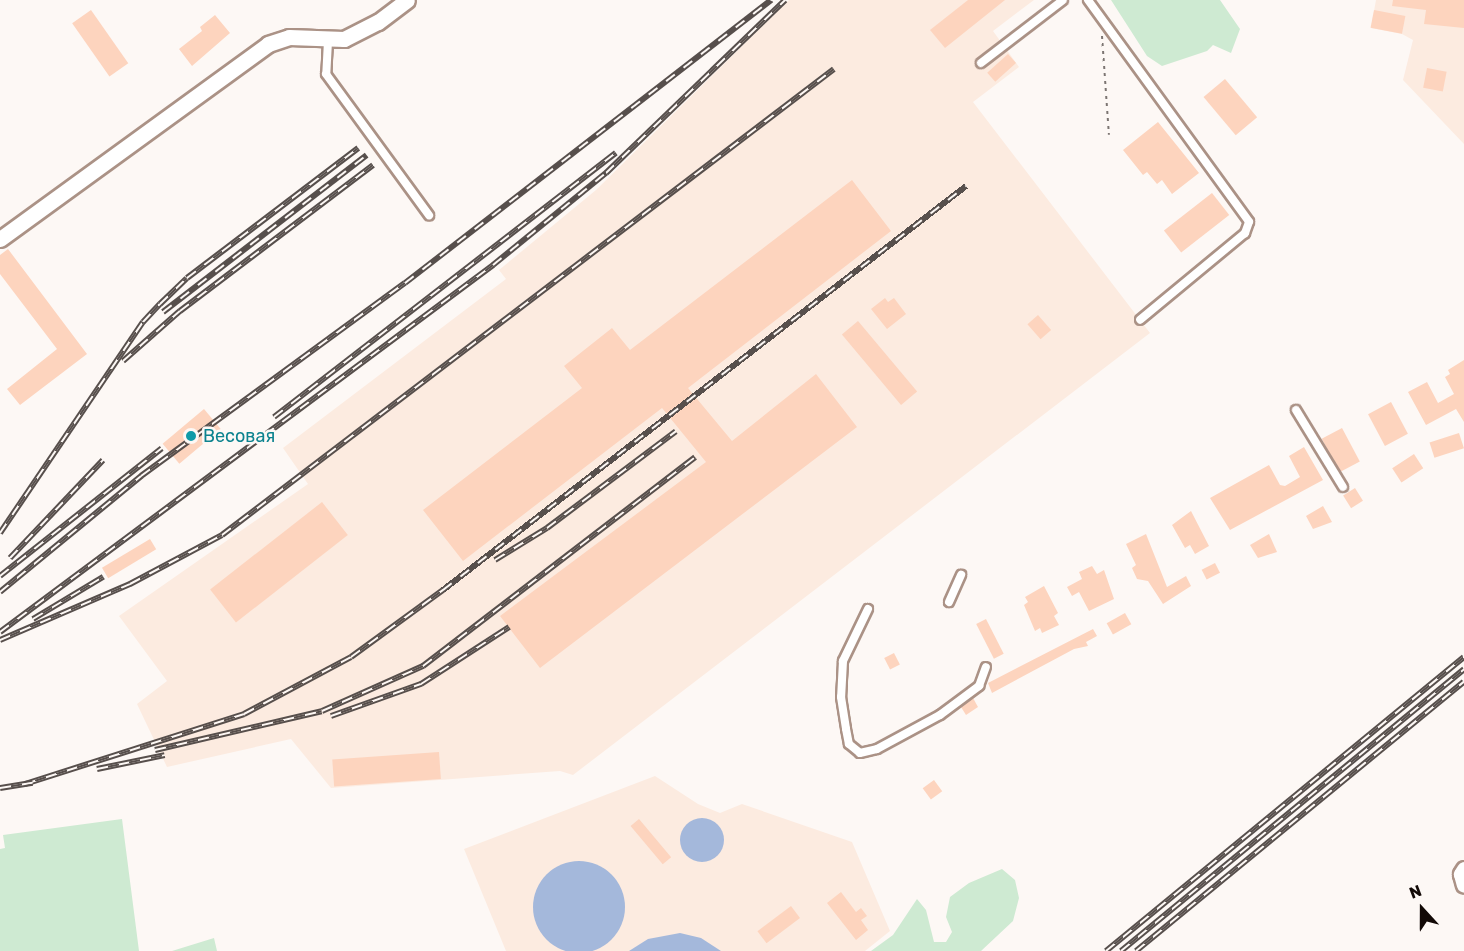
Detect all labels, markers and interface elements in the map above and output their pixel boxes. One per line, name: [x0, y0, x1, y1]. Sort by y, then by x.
place label: Весовая: [203, 425, 275, 447]
marker: Весовая: [184, 429, 198, 443]
north arrow: [1392, 879, 1452, 939]
text: N: [1407, 881, 1424, 903]

